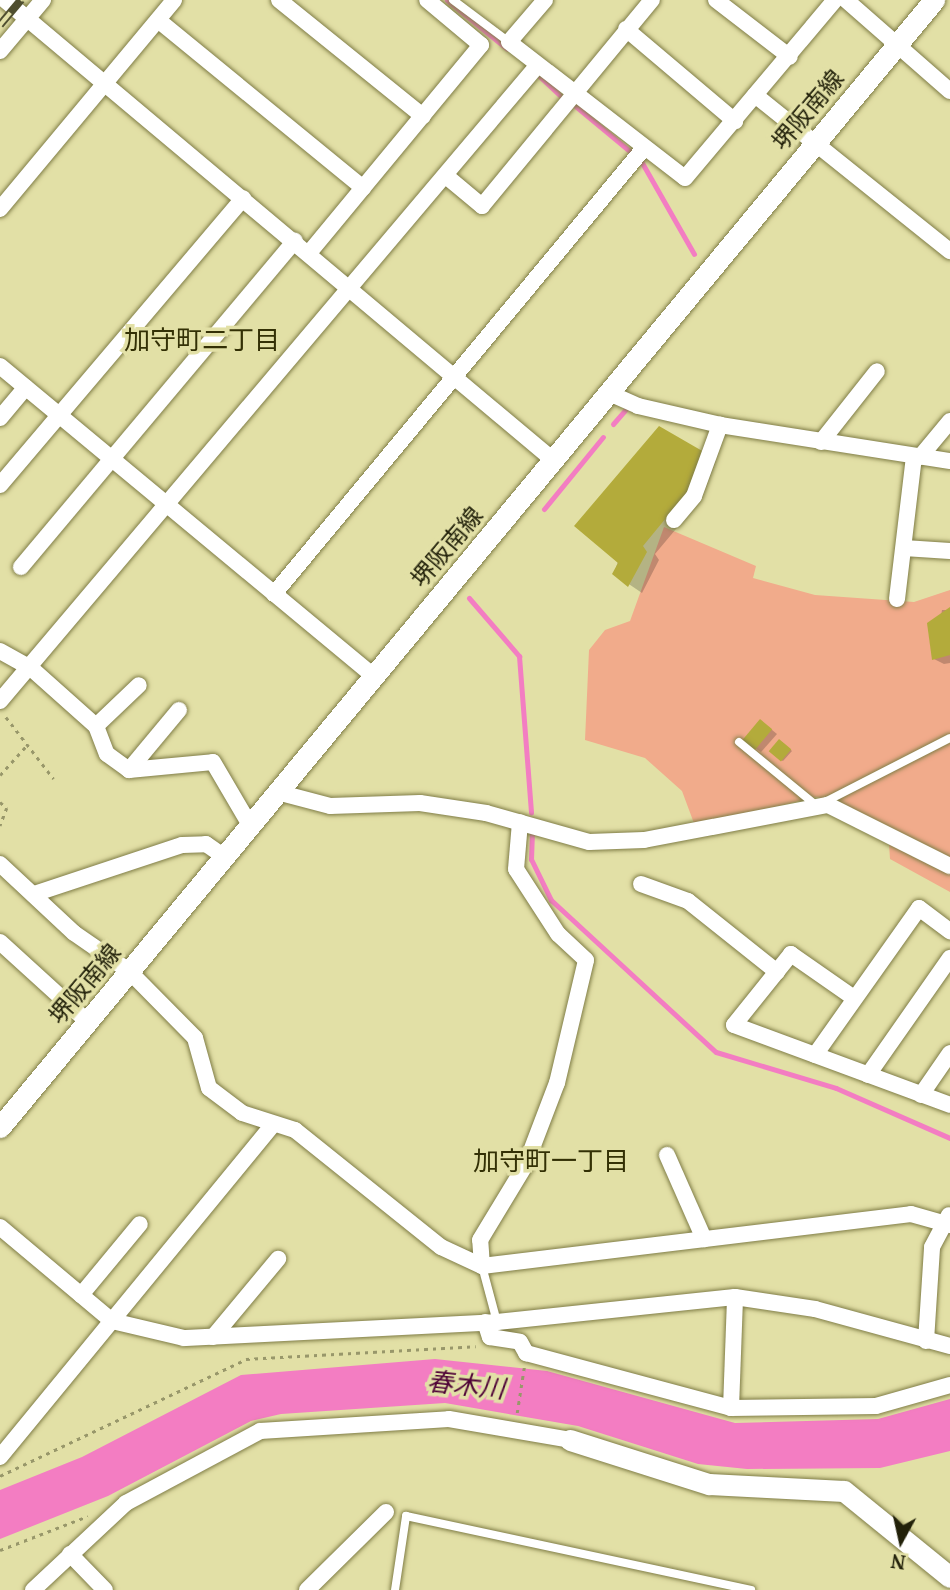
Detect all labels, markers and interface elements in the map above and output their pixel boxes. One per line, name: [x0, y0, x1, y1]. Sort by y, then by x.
street label: 堺阪南線: [766, 64, 850, 156]
district label: 加守町二丁目: [124, 324, 280, 356]
street label: 堺阪南線: [405, 501, 489, 593]
street label: 堺阪南線: [43, 938, 127, 1030]
district label: 加守町一丁目: [473, 1145, 629, 1177]
water label: 春木川: [426, 1365, 506, 1405]
north arrow: [866, 1506, 936, 1576]
text: N: [889, 1549, 907, 1576]

